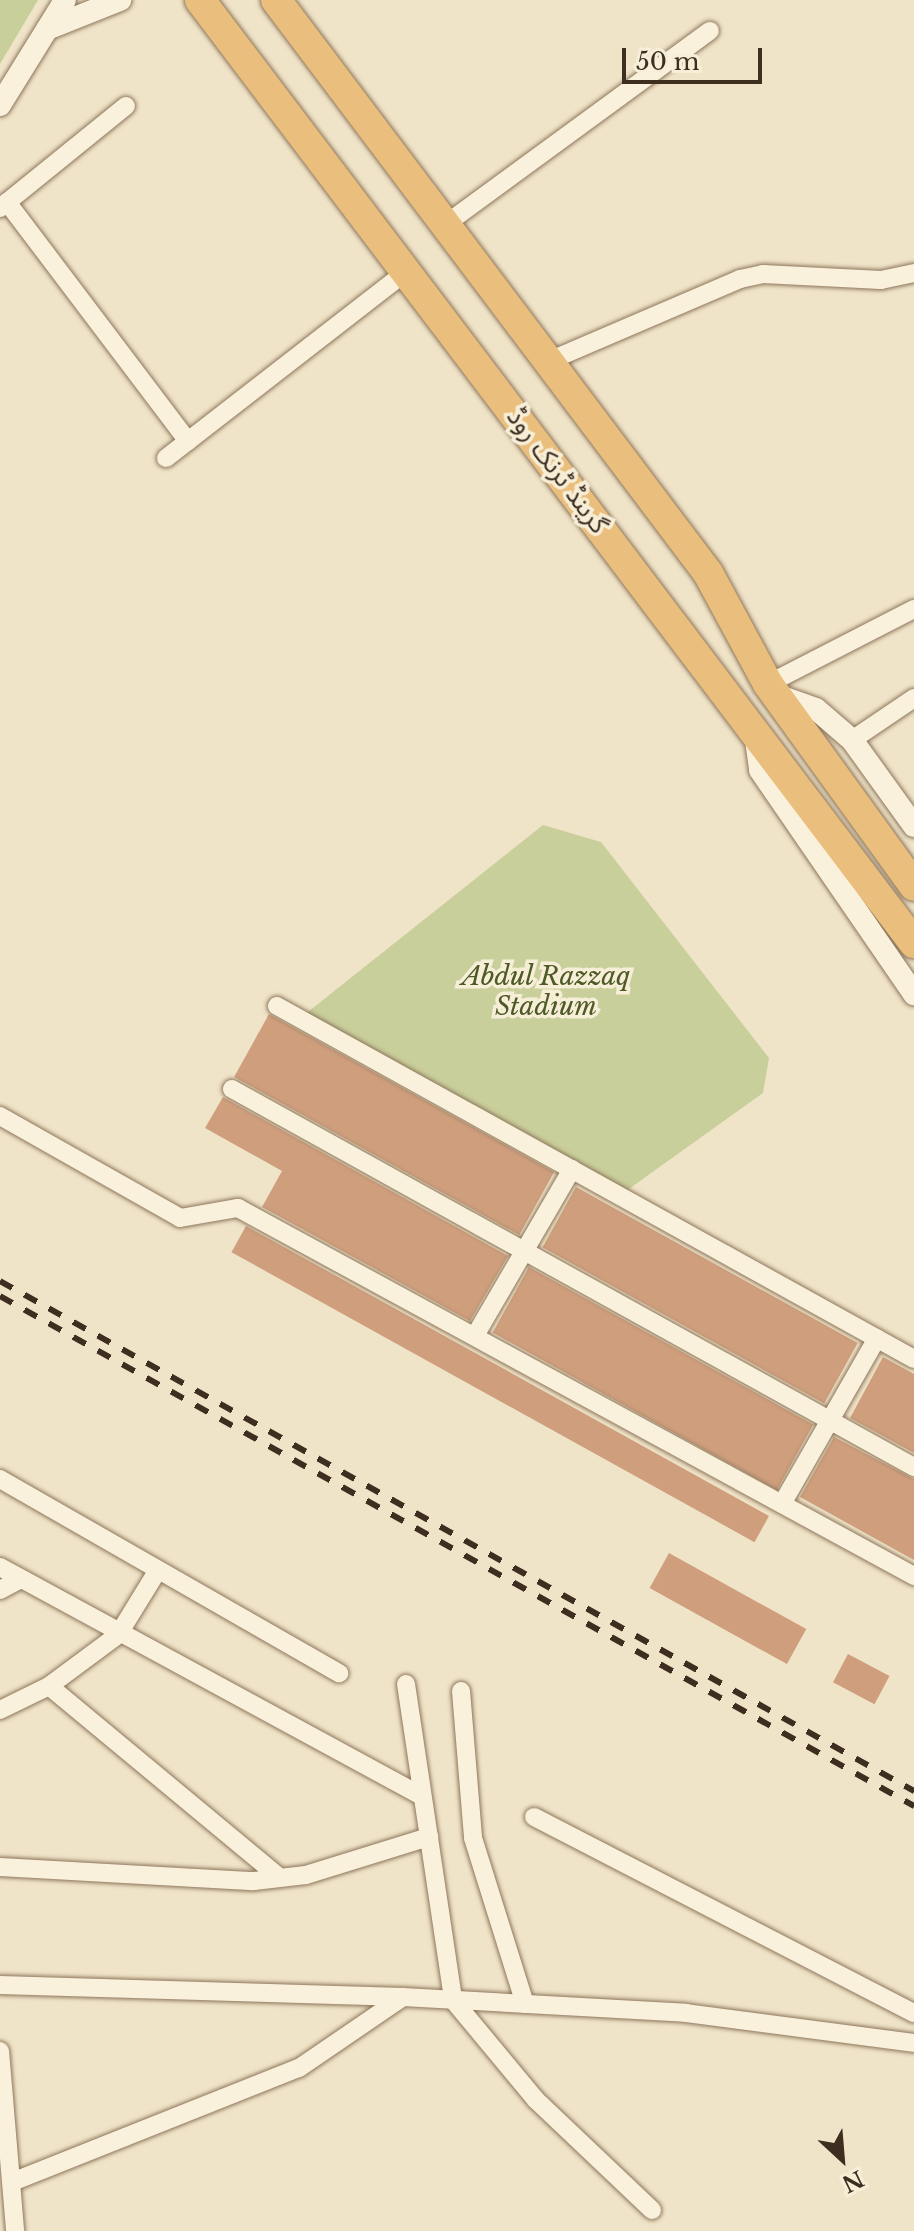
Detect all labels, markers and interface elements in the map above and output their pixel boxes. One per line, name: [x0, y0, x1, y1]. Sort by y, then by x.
scale bar: [626, 32, 766, 82]
text: 50 m: [636, 47, 699, 76]
street label: گرینڈ ٹرنک روڈ: [500, 402, 614, 540]
park label: Abdul Razzaq Stadium: [461, 961, 631, 1022]
north arrow: [802, 2119, 882, 2199]
text: N: [838, 2164, 868, 2198]

